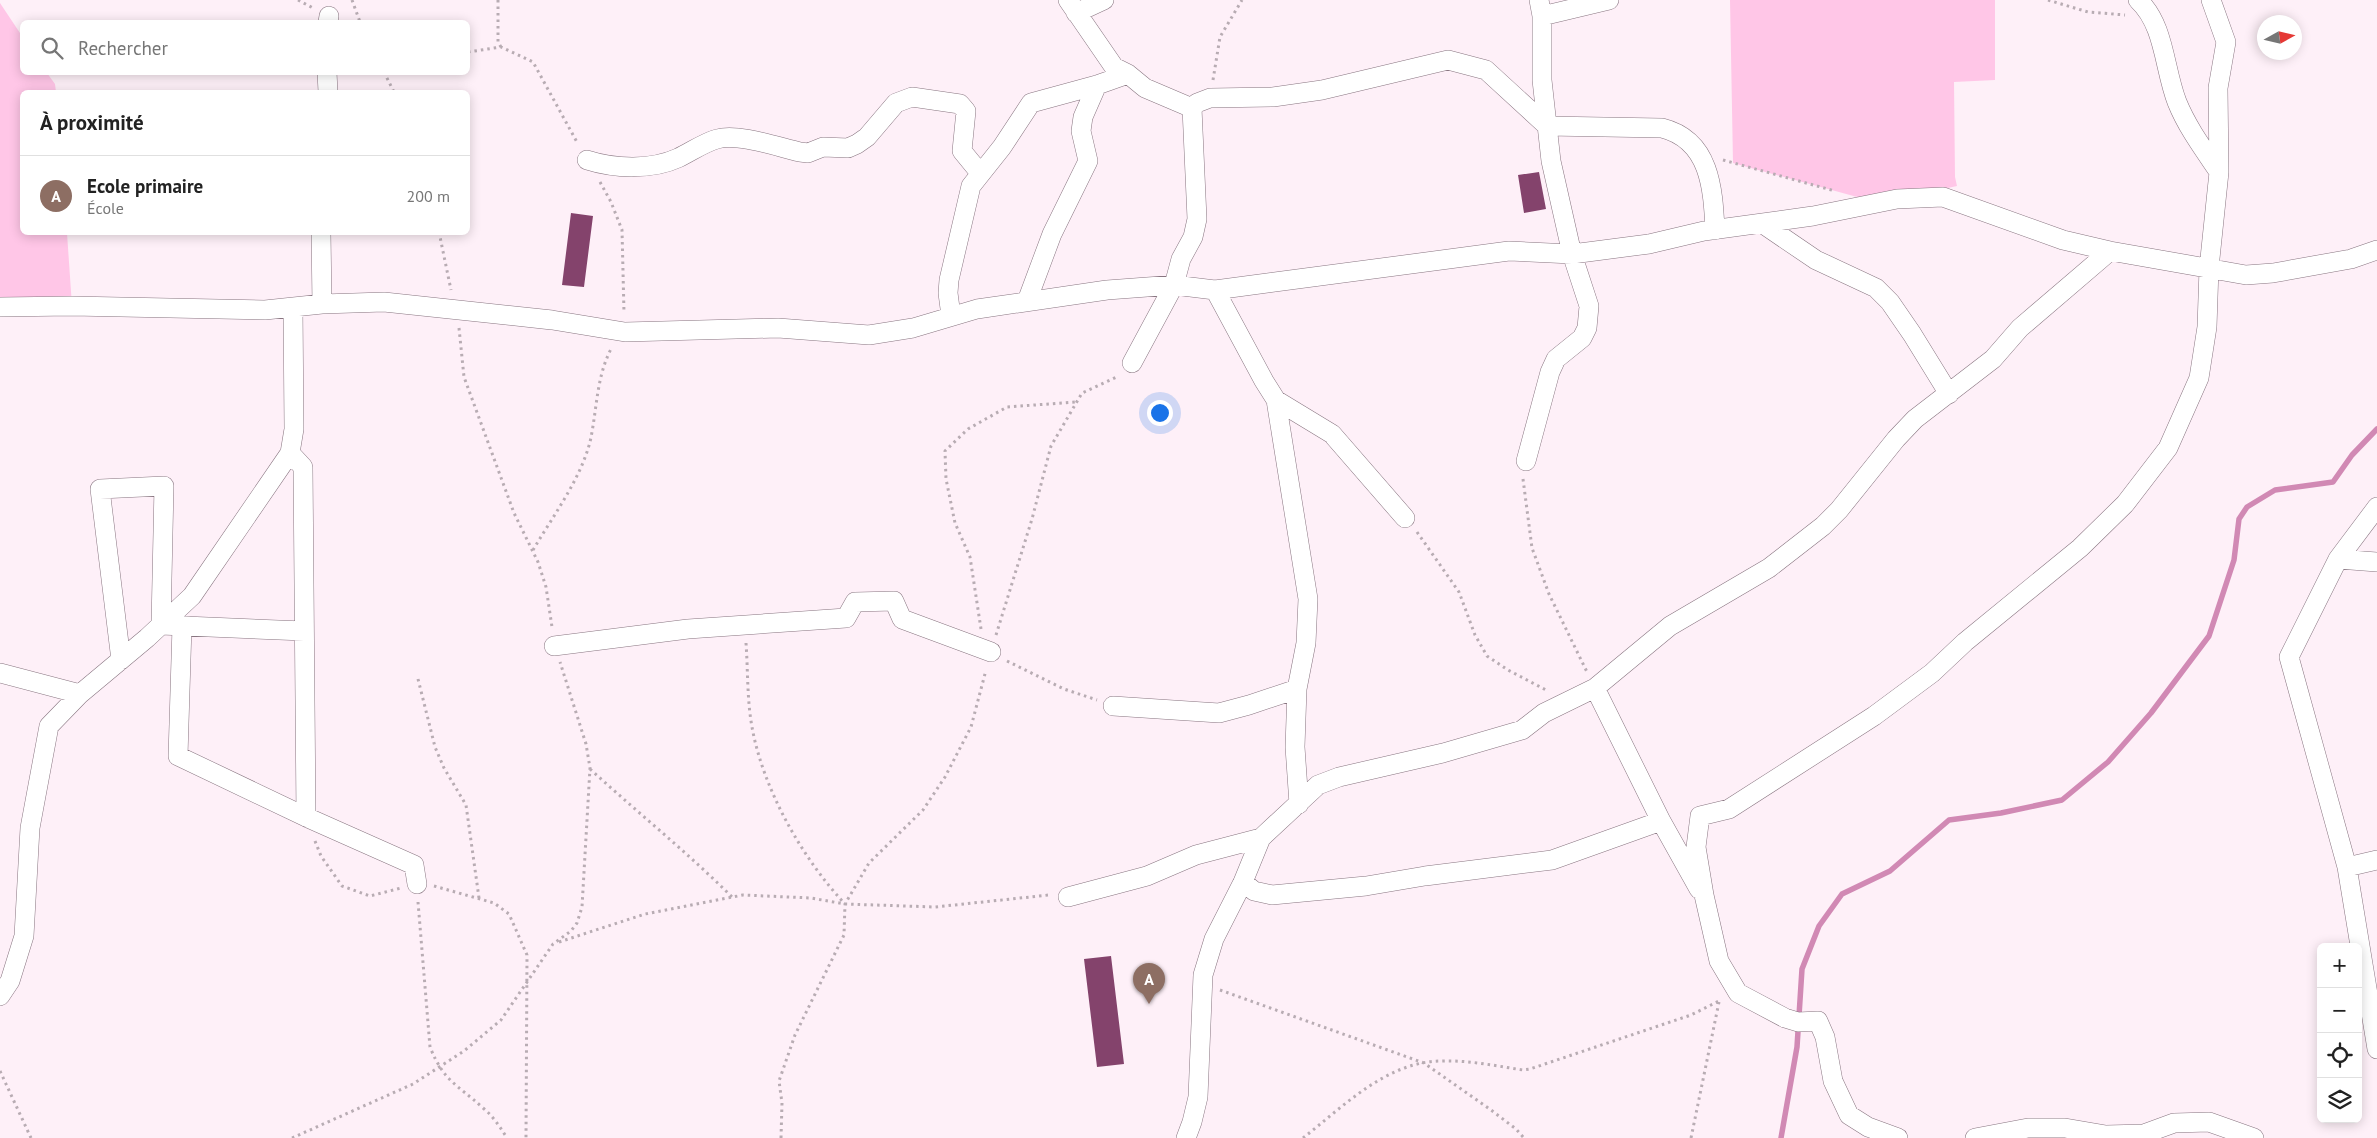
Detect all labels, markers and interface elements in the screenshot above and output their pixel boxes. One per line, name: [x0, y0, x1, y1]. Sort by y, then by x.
north arrow: [2257, 15, 2302, 60]
search box: [20, 20, 470, 75]
icon: search: [38, 34, 66, 62]
text: Rechercher: [78, 36, 168, 60]
text: À proximité: [40, 109, 144, 136]
text: Ecole primaire: [87, 174, 203, 198]
text: A: [51, 186, 61, 206]
text: 200 m: [407, 186, 450, 206]
text: École: [87, 198, 124, 218]
your location: [1147, 400, 1173, 426]
map controls: [2317, 943, 2362, 1123]
button: +: [2317, 943, 2362, 988]
pin: A: [1133, 963, 1165, 1004]
button: −: [2317, 988, 2362, 1033]
button: locate: [2317, 1033, 2362, 1078]
button: layers: [2317, 1078, 2362, 1123]

